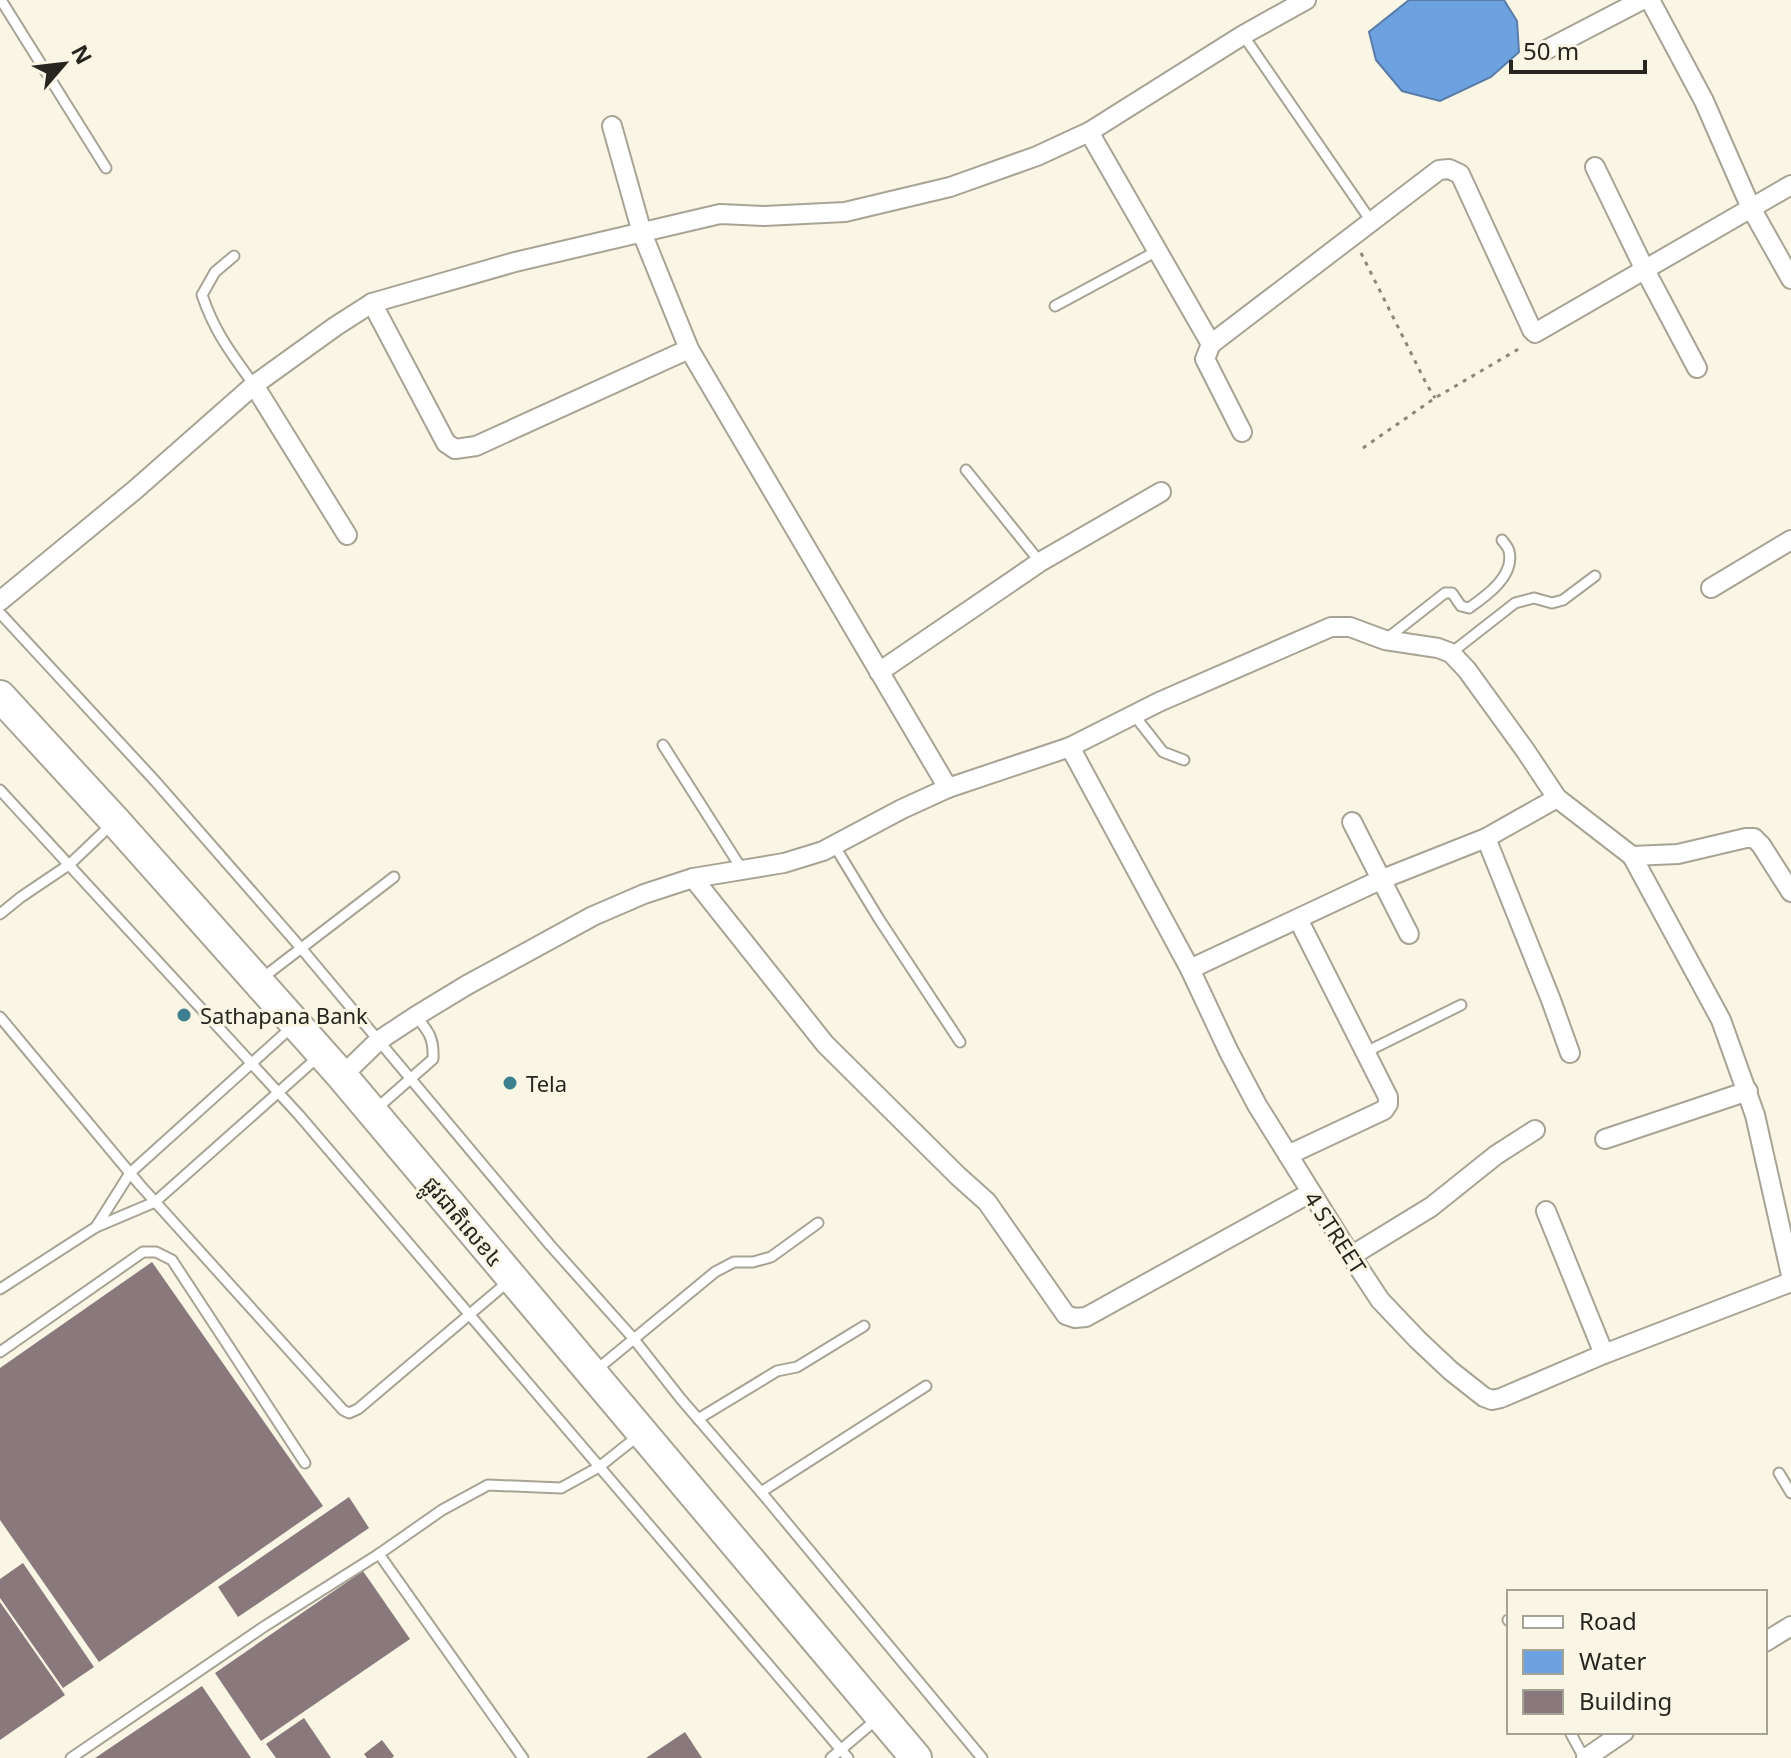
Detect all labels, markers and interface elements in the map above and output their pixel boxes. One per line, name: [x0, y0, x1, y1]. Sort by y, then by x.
north arrow: [24, 24, 104, 104]
scale bar: [1511, 24, 1645, 74]
text: 50 m: [1523, 34, 1579, 67]
text: N: [65, 39, 100, 69]
place label: Sathapana Bank: [200, 1000, 368, 1030]
marker: Sathapana Bank: [175, 1006, 193, 1024]
place label: Tela: [526, 1068, 567, 1098]
marker: Tela: [501, 1074, 519, 1092]
street label: ផ្លូវជាតិលេខ៤: [412, 1169, 511, 1277]
street label: 4 STREET: [1298, 1185, 1374, 1279]
legend: [1507, 1590, 1767, 1734]
text: Road: [1579, 1604, 1637, 1637]
text: Water: [1579, 1644, 1647, 1677]
text: Building: [1579, 1684, 1672, 1717]

